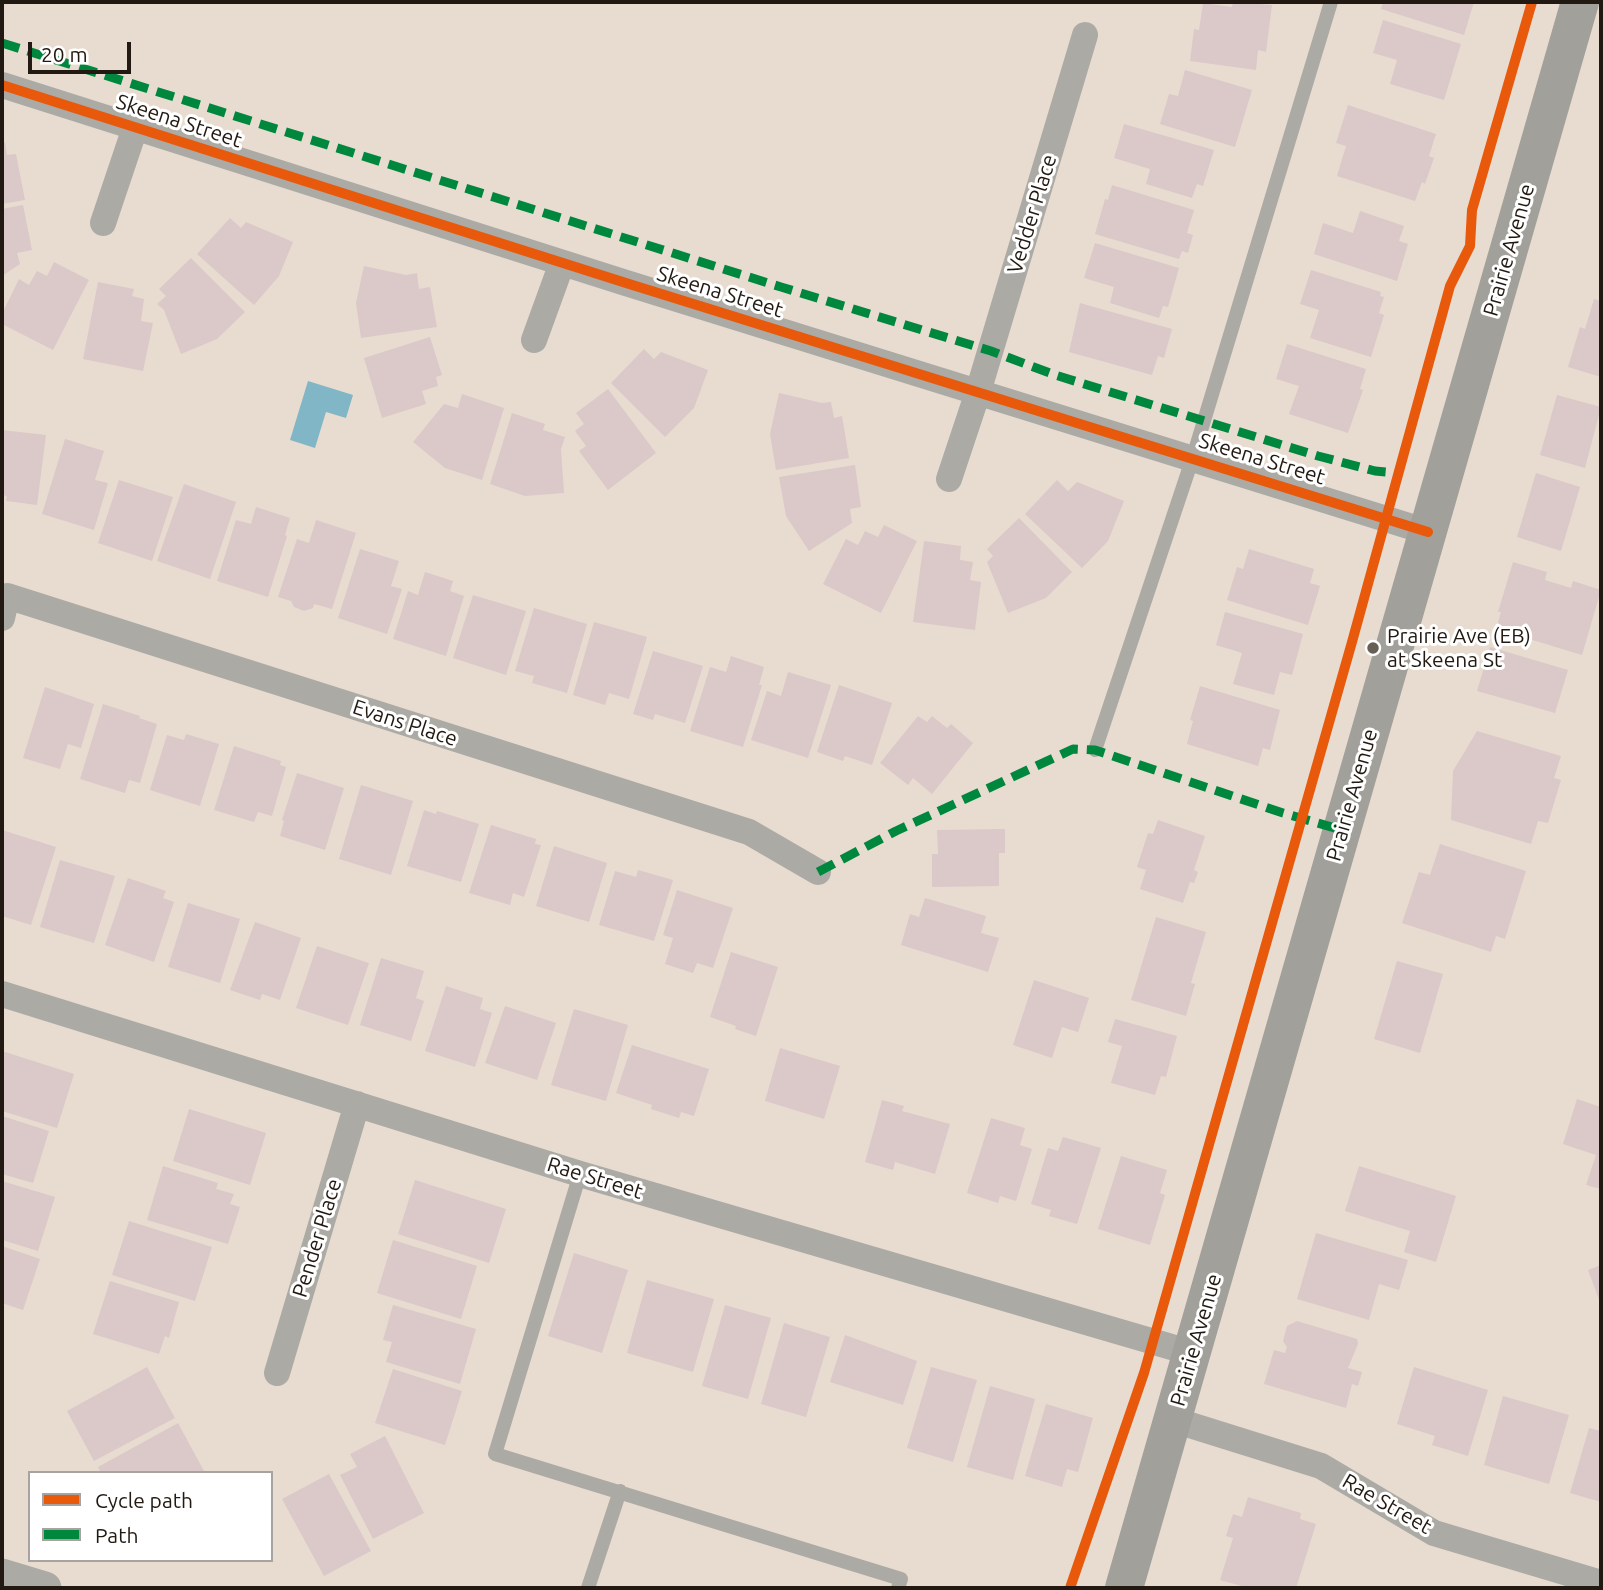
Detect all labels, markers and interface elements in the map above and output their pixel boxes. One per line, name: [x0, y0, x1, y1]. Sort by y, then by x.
scale bar: [32, 28, 135, 72]
text: 20 m: [41, 42, 88, 66]
street label: Skeena Street: [113, 89, 245, 153]
street label: Vedder Place: [1002, 151, 1062, 277]
street label: Prairie Avenue: [1478, 181, 1540, 319]
street label: Skeena Street: [654, 261, 786, 323]
street label: Skeena Street: [1196, 428, 1328, 490]
place label: Prairie Ave (EB) at Skeena St: [1387, 623, 1531, 673]
marker: Prairie Ave (EB) at Skeena St: [1365, 640, 1381, 656]
street label: Evans Place: [349, 694, 461, 752]
street label: Prairie Avenue: [1321, 726, 1383, 864]
street label: Rae Street: [544, 1151, 646, 1205]
street label: Pender Place: [287, 1176, 347, 1300]
street label: Prairie Avenue: [1165, 1271, 1227, 1409]
street label: Rae Street: [1338, 1468, 1436, 1540]
legend: [28, 1471, 273, 1562]
text: Cycle path: [95, 1488, 193, 1512]
text: Path: [95, 1523, 138, 1547]

